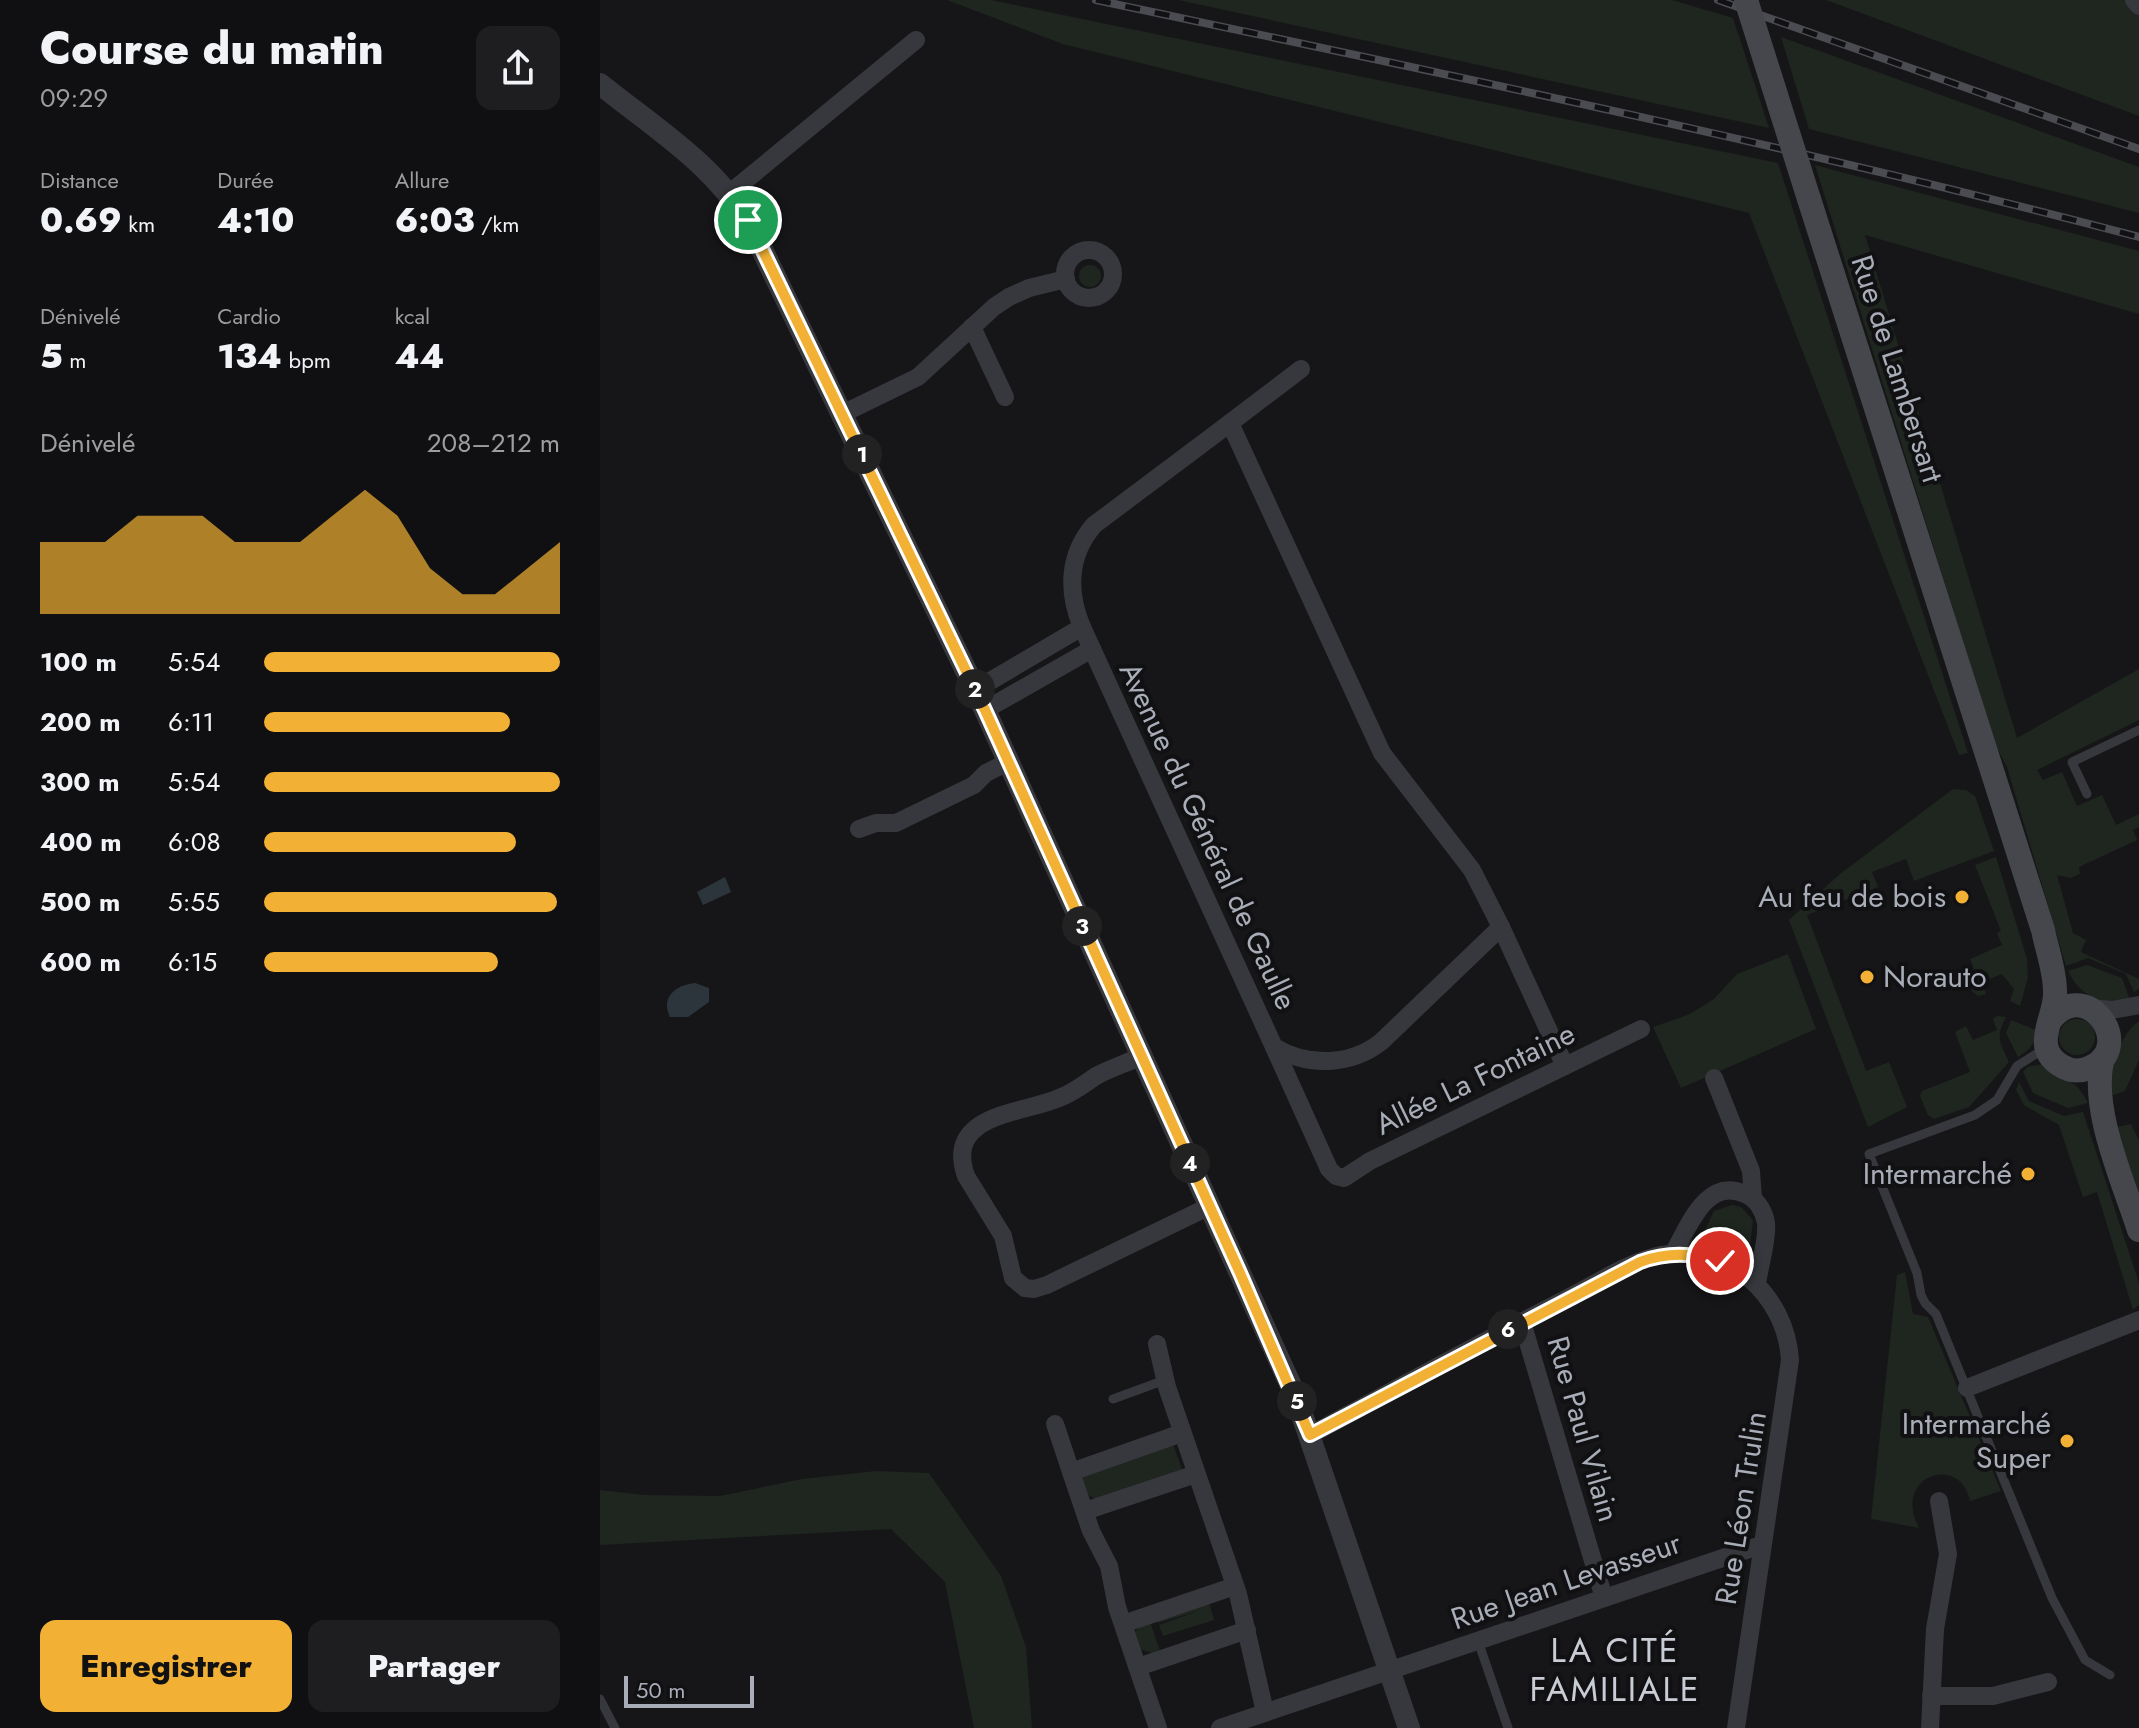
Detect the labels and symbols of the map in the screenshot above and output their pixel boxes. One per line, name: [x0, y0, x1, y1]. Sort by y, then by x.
pin: [714, 186, 782, 254]
street label: Rue de Lambersart: [1840, 250, 1955, 489]
pin: 1: [842, 434, 882, 474]
street label: Avenue du Général de Gaulle: [1109, 655, 1308, 1017]
pin: 2: [955, 669, 995, 709]
place label: Au feu de bois: [1758, 875, 1946, 918]
marker: Au feu de bois: [1953, 888, 1971, 906]
pin: 3: [1062, 906, 1102, 946]
place label: Norauto: [1883, 955, 1987, 998]
marker: Norauto: [1858, 968, 1876, 986]
street label: Allée La Fontaine: [1368, 1012, 1582, 1146]
pin: 4: [1170, 1143, 1210, 1183]
place label: Intermarché: [1863, 1152, 2012, 1195]
marker: Intermarché: [2019, 1165, 2037, 1183]
pin: [1686, 1227, 1754, 1295]
pin: 6: [1488, 1309, 1528, 1349]
street label: Rue Paul Vilain: [1536, 1331, 1630, 1527]
pin: 5: [1277, 1381, 1317, 1421]
place label: Intermarché Super: [1902, 1402, 2052, 1479]
street label: Rue Léon Trulin: [1704, 1408, 1777, 1608]
marker: Intermarché Super: [2058, 1432, 2076, 1450]
street label: Rue Jean Levasseur: [1445, 1521, 1687, 1640]
district label: LA CITÉ FAMILIALE: [1530, 1626, 1701, 1714]
scale bar: [624, 1672, 754, 1708]

